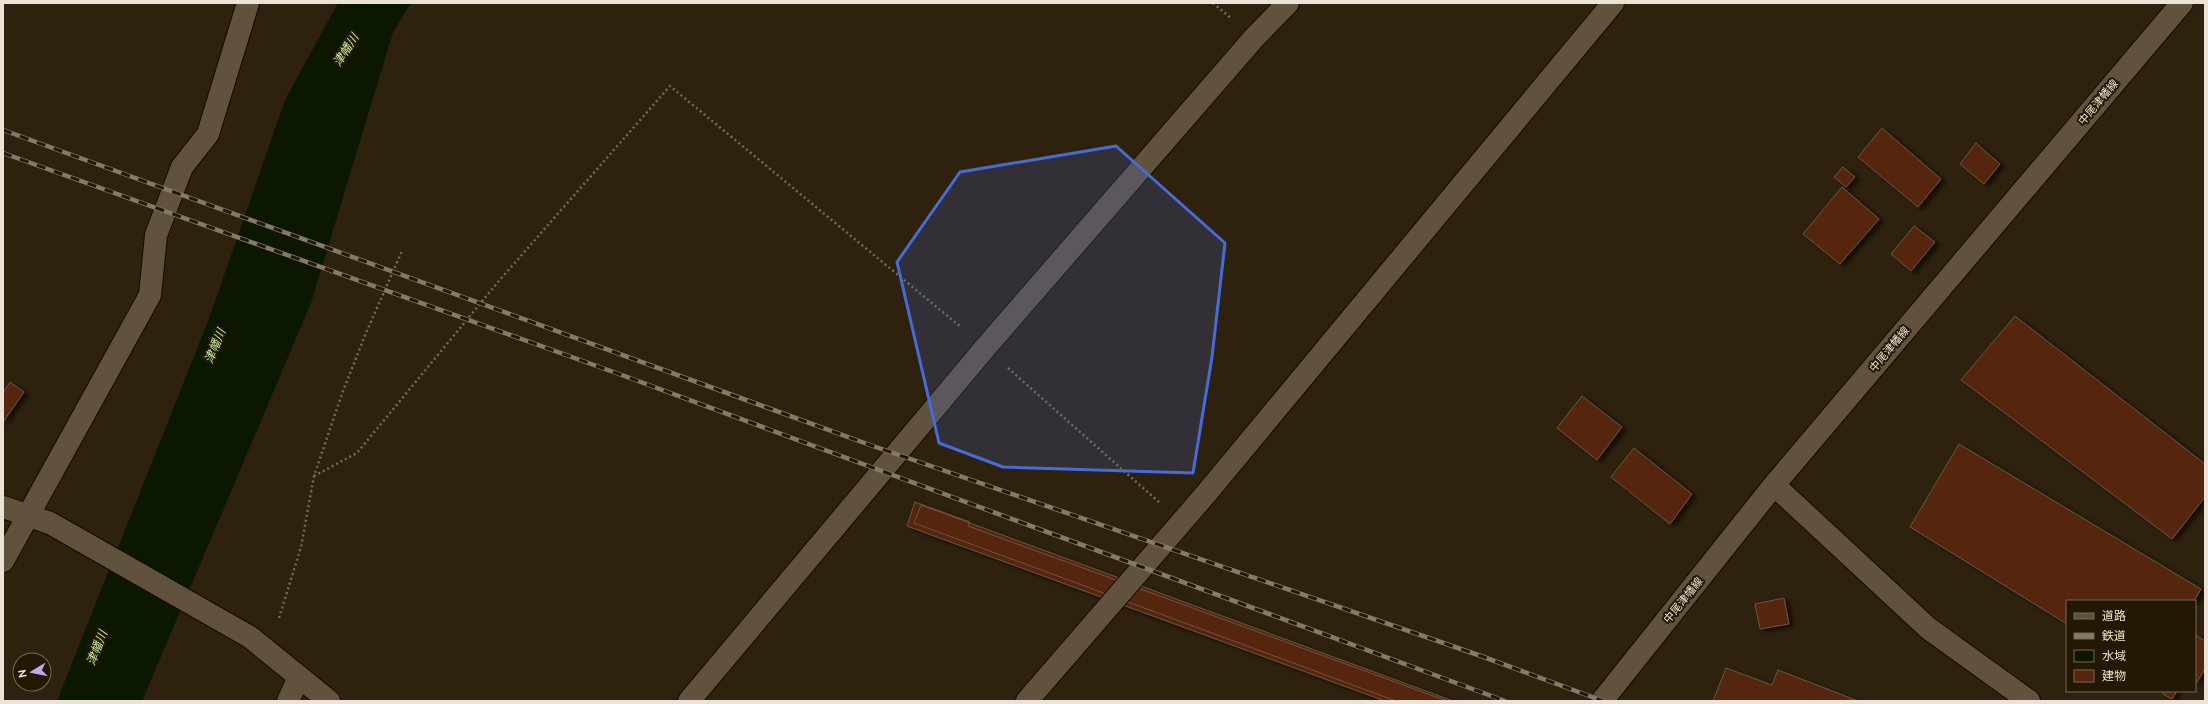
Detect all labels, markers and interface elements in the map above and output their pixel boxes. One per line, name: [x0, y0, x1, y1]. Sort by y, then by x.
water label: 津幡川: [330, 29, 362, 68]
street label: 中尾津幡線: [2076, 77, 2120, 127]
street label: 中尾津幡線: [1867, 324, 1911, 374]
water label: 津幡川: [202, 325, 228, 365]
street label: 中尾津幡線: [1661, 575, 1705, 625]
legend: [2066, 600, 2196, 692]
text: 道路: [2102, 609, 2126, 622]
water label: 津幡川: [84, 627, 110, 667]
text: 鉄道: [2102, 629, 2126, 642]
text: 水域: [2102, 649, 2126, 662]
north arrow: [12, 652, 52, 692]
text: N: [16, 669, 29, 679]
text: 建物: [2102, 669, 2126, 682]

